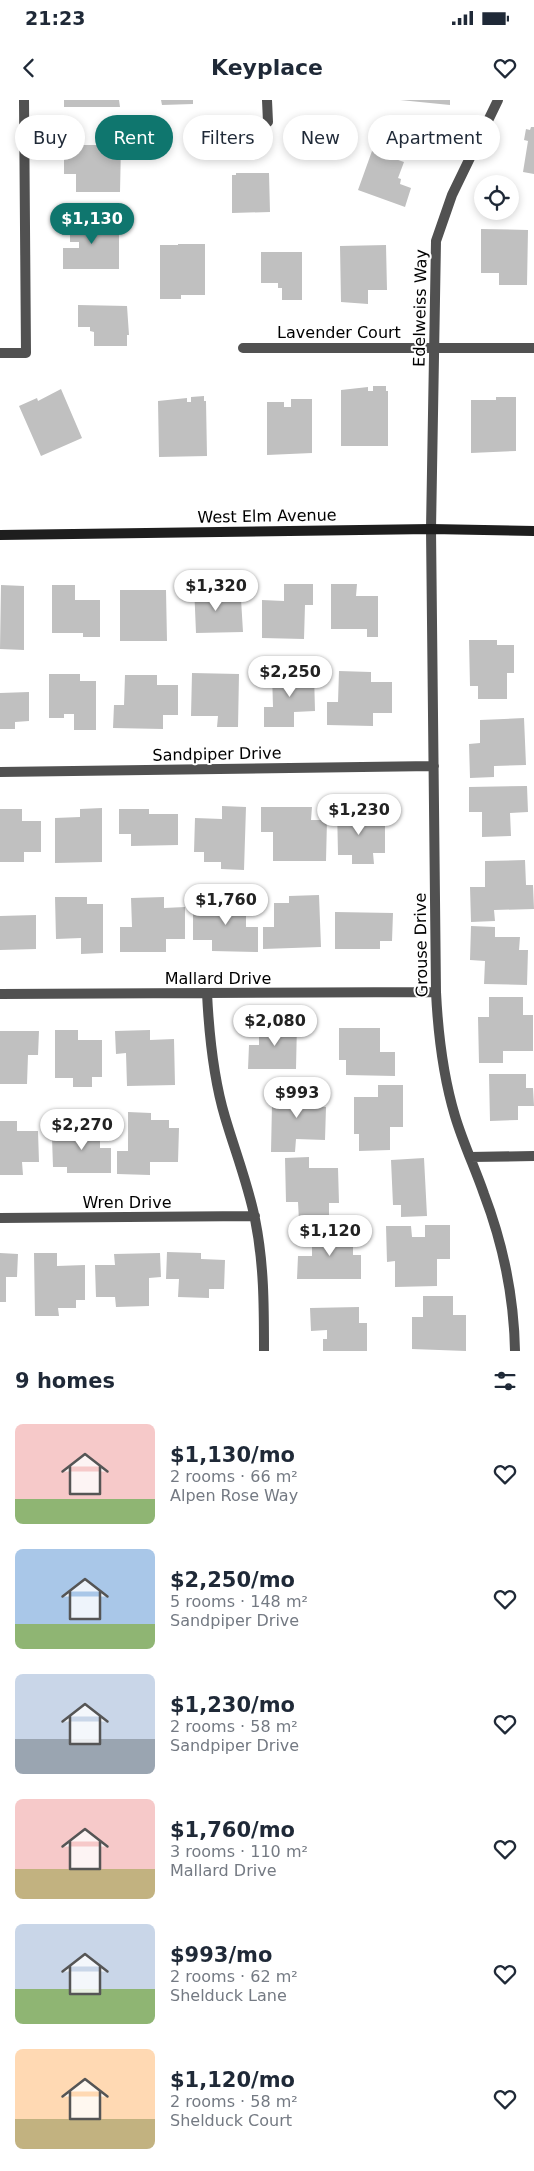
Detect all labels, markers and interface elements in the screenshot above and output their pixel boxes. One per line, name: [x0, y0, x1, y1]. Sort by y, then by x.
text: 21:23: [25, 7, 85, 29]
icon: back: [15, 54, 43, 82]
icon: heart: [491, 54, 519, 82]
text: Keyplace: [211, 55, 323, 80]
chip: Buy: [15, 115, 85, 160]
chip: Rent: [95, 115, 173, 160]
chip: Filters: [183, 115, 273, 160]
chip: New: [283, 115, 358, 160]
chip: Apartment: [368, 115, 500, 160]
map controls: [474, 175, 519, 220]
button: locate: [474, 175, 519, 220]
pin: $1,130: [51, 202, 133, 245]
text: $1,130: [61, 209, 123, 228]
street label: Edelweiss Way: [409, 249, 431, 367]
street label: Lavender Court: [277, 323, 401, 342]
street label: West Elm Avenue: [197, 505, 337, 527]
pin: $1,320: [175, 570, 257, 612]
text: $1,320: [185, 576, 247, 595]
pin: $2,250: [249, 656, 331, 698]
text: $2,250: [259, 662, 321, 681]
street label: Sandpiper Drive: [152, 743, 282, 765]
pin: $1,230: [318, 794, 400, 836]
text: $1,230: [328, 800, 390, 819]
pin: $1,760: [185, 884, 267, 926]
text: $1,760: [195, 890, 257, 909]
street label: Grouse Drive: [411, 893, 431, 997]
street label: Mallard Drive: [165, 969, 271, 988]
pin: $2,080: [234, 1004, 316, 1047]
text: $2,080: [244, 1011, 306, 1030]
pin: $993: [267, 1076, 327, 1119]
text: $993: [275, 1083, 319, 1102]
pin: $2,270: [41, 1108, 123, 1151]
text: $2,270: [51, 1115, 113, 1134]
street label: Wren Drive: [82, 1193, 172, 1212]
pin: $1,120: [289, 1214, 371, 1257]
text: $1,120: [299, 1221, 361, 1240]
icon: filters: [491, 1367, 519, 1395]
text: 9 homes: [15, 1369, 115, 1393]
text: $1,130/mo: [170, 1443, 295, 1467]
icon: home: [55, 1444, 115, 1504]
icon: heart: [491, 1460, 519, 1488]
text: 2 rooms · 66 m²: [170, 1467, 298, 1486]
text: Alpen Rose Way: [170, 1486, 298, 1505]
text: $2,250/mo: [170, 1568, 295, 1592]
icon: home: [55, 1569, 115, 1629]
icon: heart: [491, 1585, 519, 1613]
text: 5 rooms · 148 m²: [170, 1592, 308, 1611]
text: Sandpiper Drive: [170, 1611, 299, 1630]
text: $1,230/mo: [170, 1693, 295, 1717]
icon: home: [55, 1694, 115, 1754]
icon: heart: [491, 1710, 519, 1738]
text: 2 rooms · 58 m²: [170, 1717, 298, 1736]
text: Sandpiper Drive: [170, 1736, 299, 1755]
text: $1,760/mo: [170, 1818, 295, 1842]
icon: home: [55, 1819, 115, 1879]
icon: heart: [491, 1835, 519, 1863]
text: 3 rooms · 110 m²: [170, 1842, 308, 1861]
text: Mallard Drive: [170, 1861, 277, 1880]
text: $993/mo: [170, 1943, 272, 1967]
icon: home: [55, 1944, 115, 2004]
icon: heart: [491, 1960, 519, 1988]
text: 2 rooms · 62 m²: [170, 1967, 298, 1986]
text: Shelduck Lane: [170, 1986, 287, 2005]
text: $1,120/mo: [170, 2068, 295, 2092]
icon: home: [55, 2069, 115, 2129]
icon: heart: [491, 2085, 519, 2113]
text: 2 rooms · 58 m²: [170, 2092, 298, 2111]
text: Shelduck Court: [170, 2111, 292, 2130]

